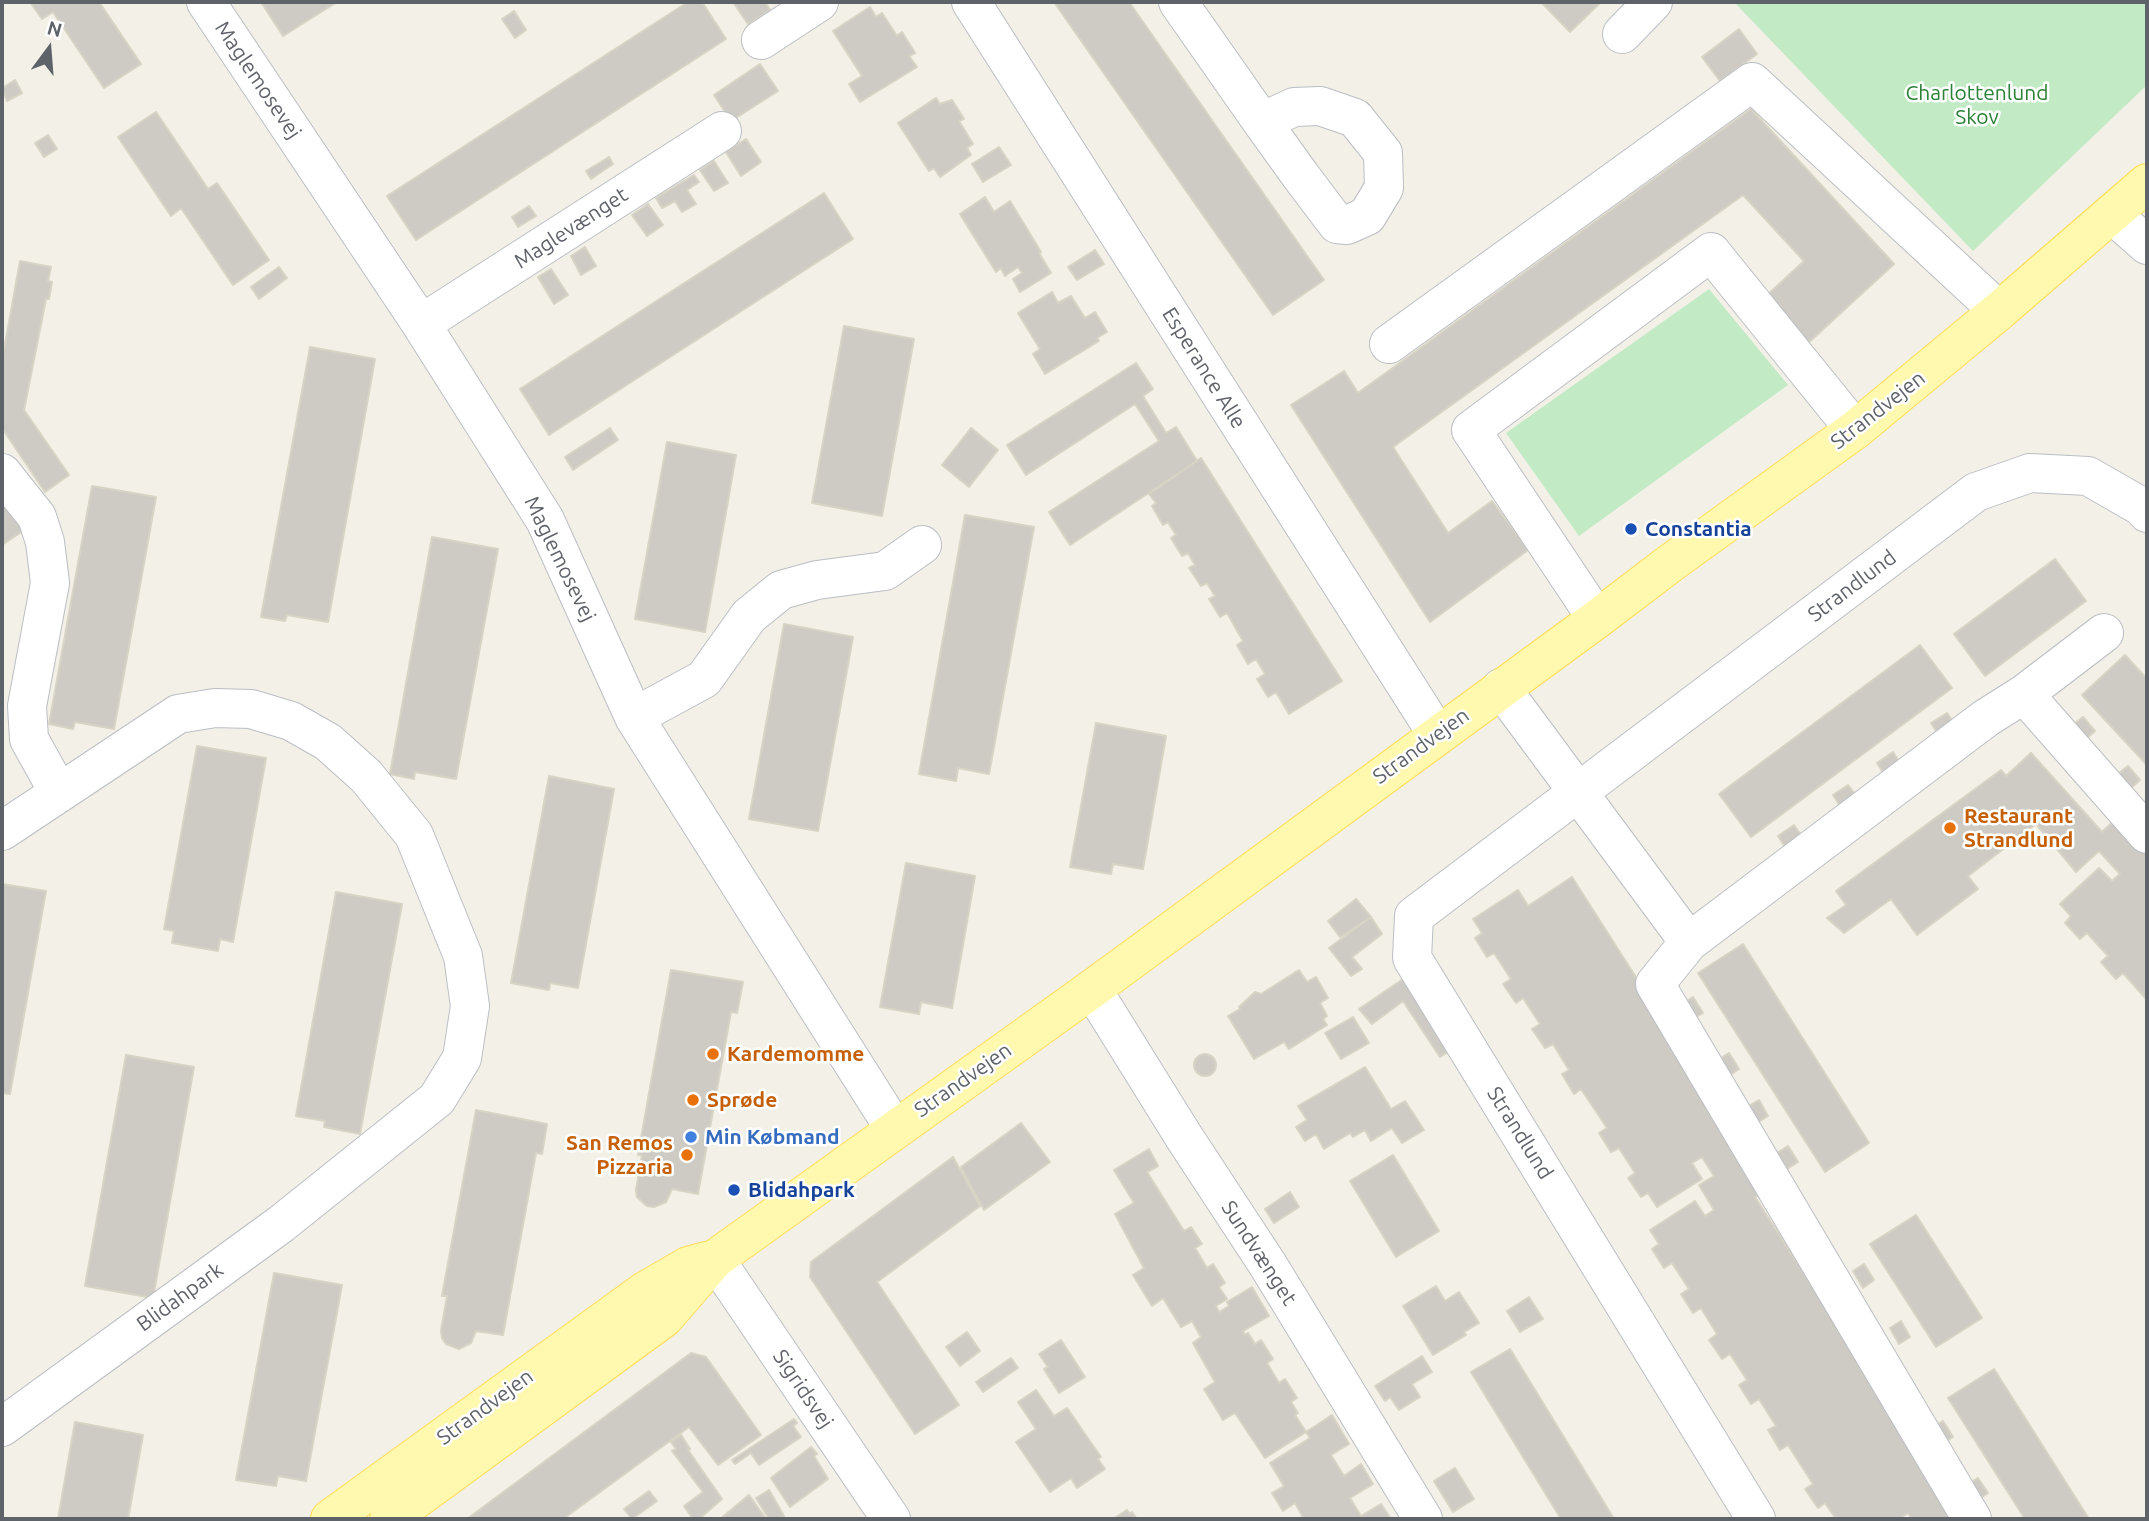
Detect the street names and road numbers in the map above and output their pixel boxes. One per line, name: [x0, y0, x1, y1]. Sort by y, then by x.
street label: Maglemosevej: [209, 16, 307, 144]
street label: Maglevænget: [509, 182, 633, 274]
street label: Esperance Alle: [1157, 303, 1251, 433]
street label: Strandvejen: [1826, 365, 1930, 455]
street label: Maglemosevej: [519, 492, 601, 626]
street label: Strandlund: [1803, 545, 1901, 627]
street label: Strandvejen: [1368, 703, 1474, 789]
street label: Strandvejen: [910, 1037, 1016, 1123]
street label: Strandlund: [1482, 1082, 1558, 1184]
street label: Sundvænget: [1216, 1196, 1302, 1310]
street label: Blidahpark: [132, 1257, 228, 1337]
street label: Sigridsvej: [768, 1345, 838, 1433]
street label: Strandvejen: [432, 1364, 538, 1450]

